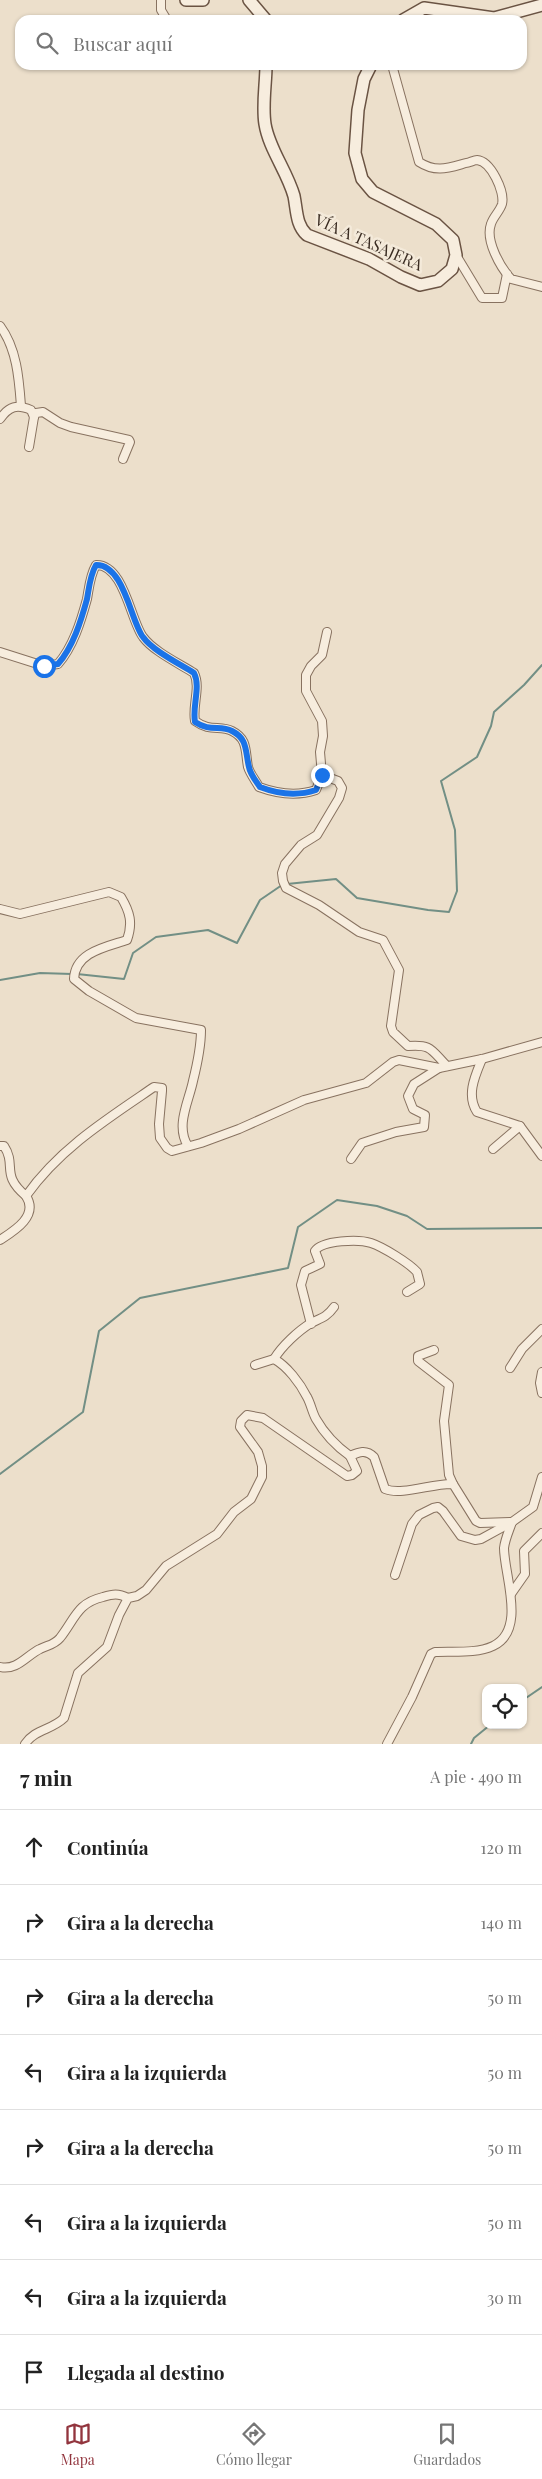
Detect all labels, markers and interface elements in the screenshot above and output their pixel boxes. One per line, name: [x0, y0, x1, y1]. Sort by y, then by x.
search box: [15, 15, 527, 70]
icon: search: [33, 29, 61, 57]
text: Buscar aquí: [73, 30, 173, 56]
street label: VÍA A TASAJERA: [311, 208, 427, 275]
route start: [33, 655, 56, 678]
route end: [311, 764, 334, 787]
map controls: [482, 1684, 527, 1729]
button: locate: [482, 1684, 527, 1729]
text: 7 min: [20, 1763, 73, 1791]
text: A pie · 490 m: [430, 1766, 522, 1787]
icon: ahead: [20, 1833, 48, 1861]
text: Continúa: [67, 1834, 149, 1860]
text: 120 m: [481, 1837, 522, 1858]
icon: right: [20, 1908, 48, 1936]
text: Gira a la derecha: [67, 1909, 214, 1935]
text: 140 m: [480, 1912, 522, 1933]
icon: right: [20, 1983, 48, 2011]
text: Gira a la derecha: [67, 1984, 214, 2010]
text: 50 m: [488, 1987, 522, 2008]
icon: left: [20, 2058, 48, 2086]
text: Gira a la izquierda: [67, 2059, 227, 2085]
text: 50 m: [488, 2062, 522, 2083]
icon: right: [20, 2133, 48, 2161]
text: Gira a la derecha: [67, 2134, 214, 2160]
text: 50 m: [488, 2137, 522, 2158]
icon: left: [20, 2208, 48, 2236]
text: Gira a la izquierda: [67, 2209, 227, 2235]
text: 50 m: [488, 2212, 522, 2233]
icon: left: [20, 2283, 48, 2311]
text: Gira a la izquierda: [67, 2284, 227, 2310]
text: 30 m: [487, 2287, 522, 2308]
icon: arrive: [20, 2358, 48, 2386]
text: Llegada al destino: [67, 2359, 225, 2385]
tab: Mapa: [61, 2420, 95, 2469]
tab: Cómo llegar: [216, 2420, 292, 2469]
tab: Guardados: [413, 2420, 481, 2469]

